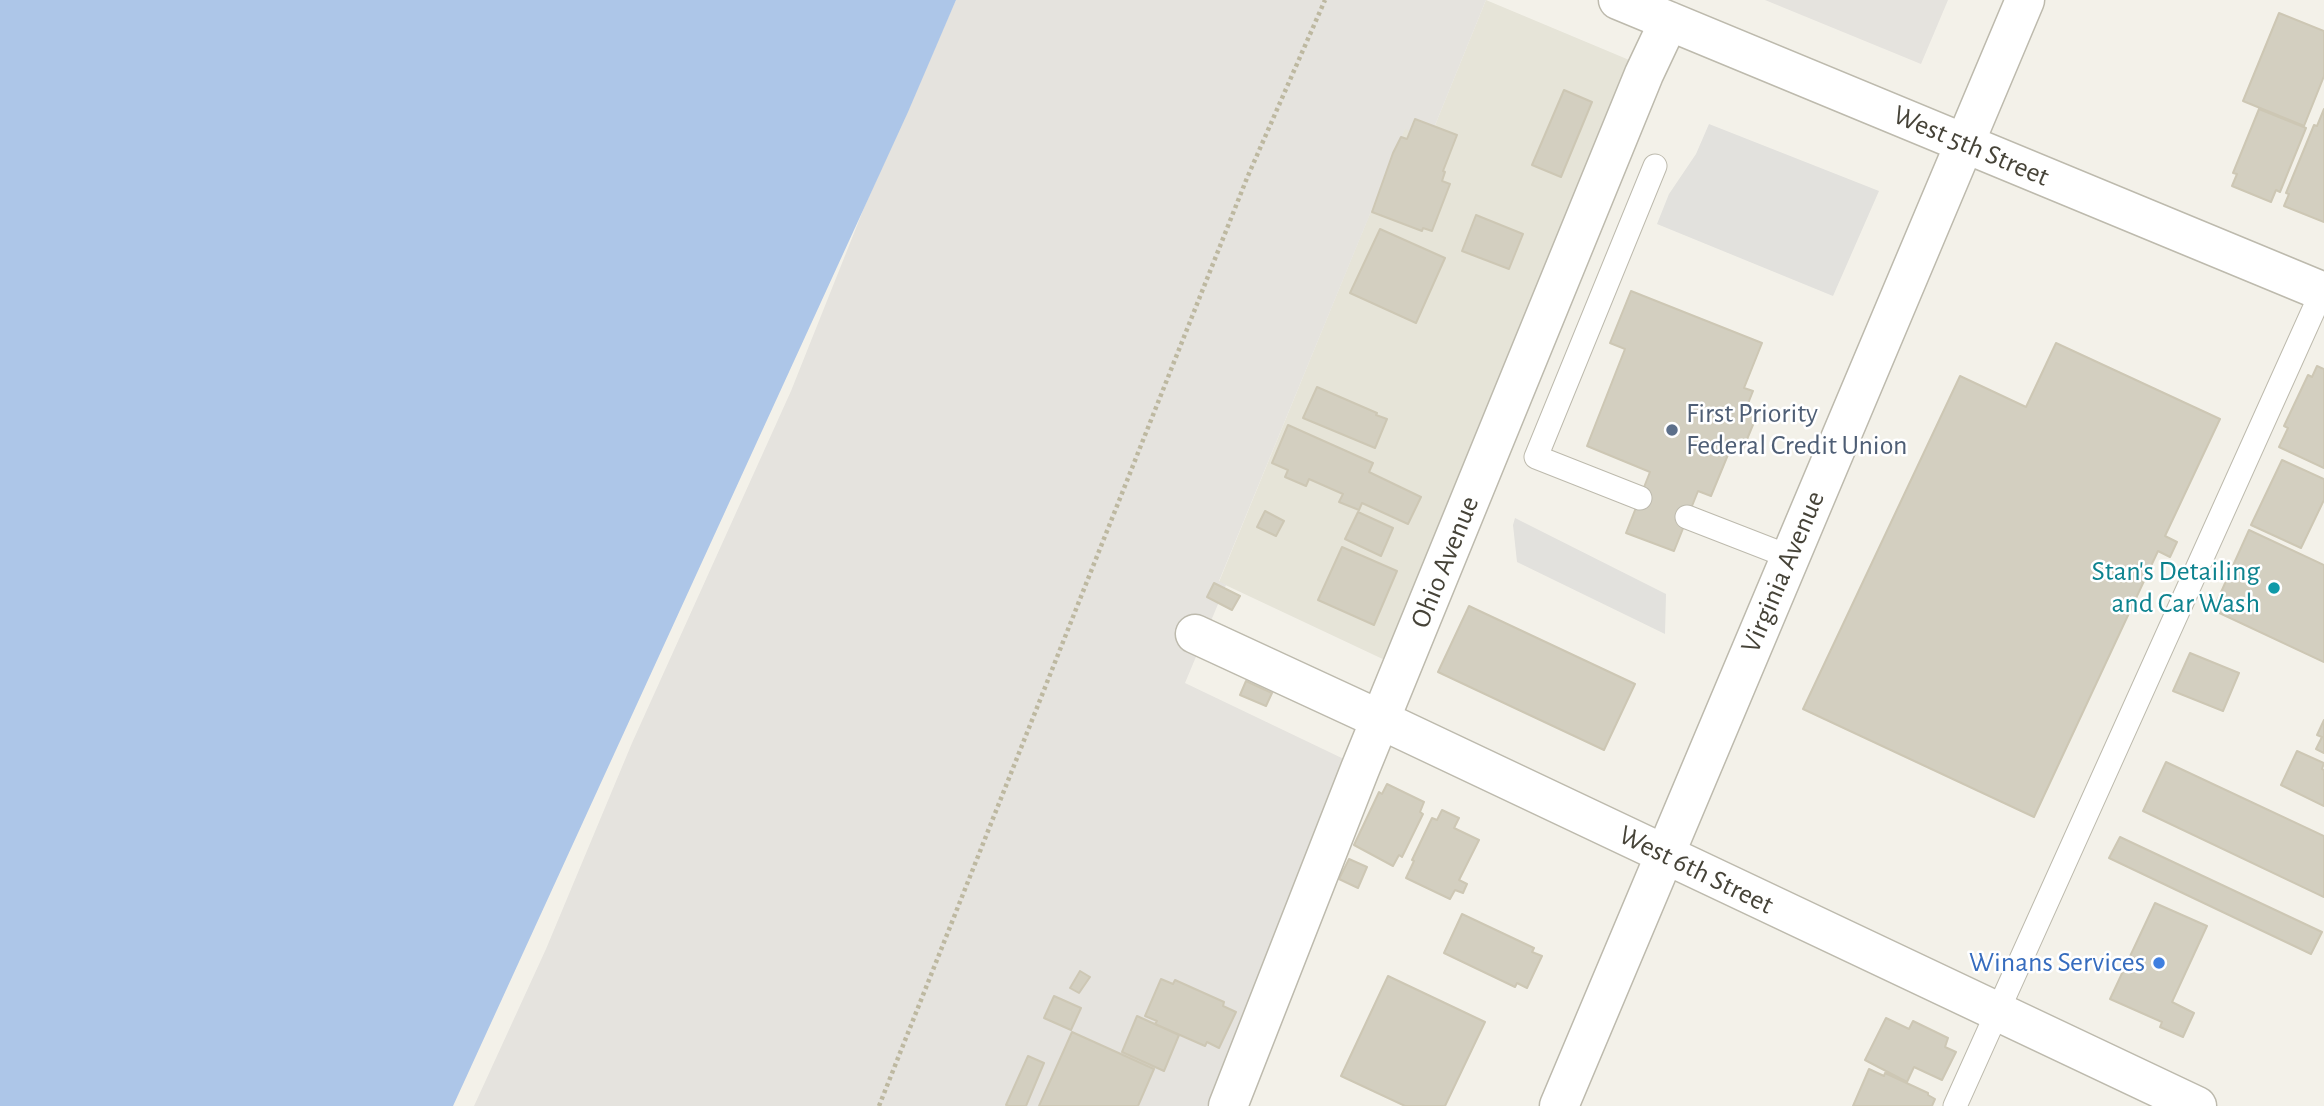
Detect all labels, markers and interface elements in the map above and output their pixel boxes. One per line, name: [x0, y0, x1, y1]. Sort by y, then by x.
street label: West 5th Street: [1888, 98, 2054, 194]
place label: First Priority Federal Credit Union: [1686, 397, 1908, 463]
marker: First Priority Federal Credit Union: [1664, 422, 1680, 438]
street label: Virginia Avenue: [1734, 486, 1832, 658]
street label: Ohio Avenue: [1403, 491, 1487, 633]
place label: Stan's Detailing and Car Wash: [2091, 555, 2260, 621]
marker: Stan's Detailing and Car Wash: [2266, 580, 2282, 596]
street label: West 6th Street: [1613, 818, 1779, 922]
place label: Winans Services: [1969, 946, 2145, 980]
marker: Winans Services: [2151, 955, 2167, 971]

